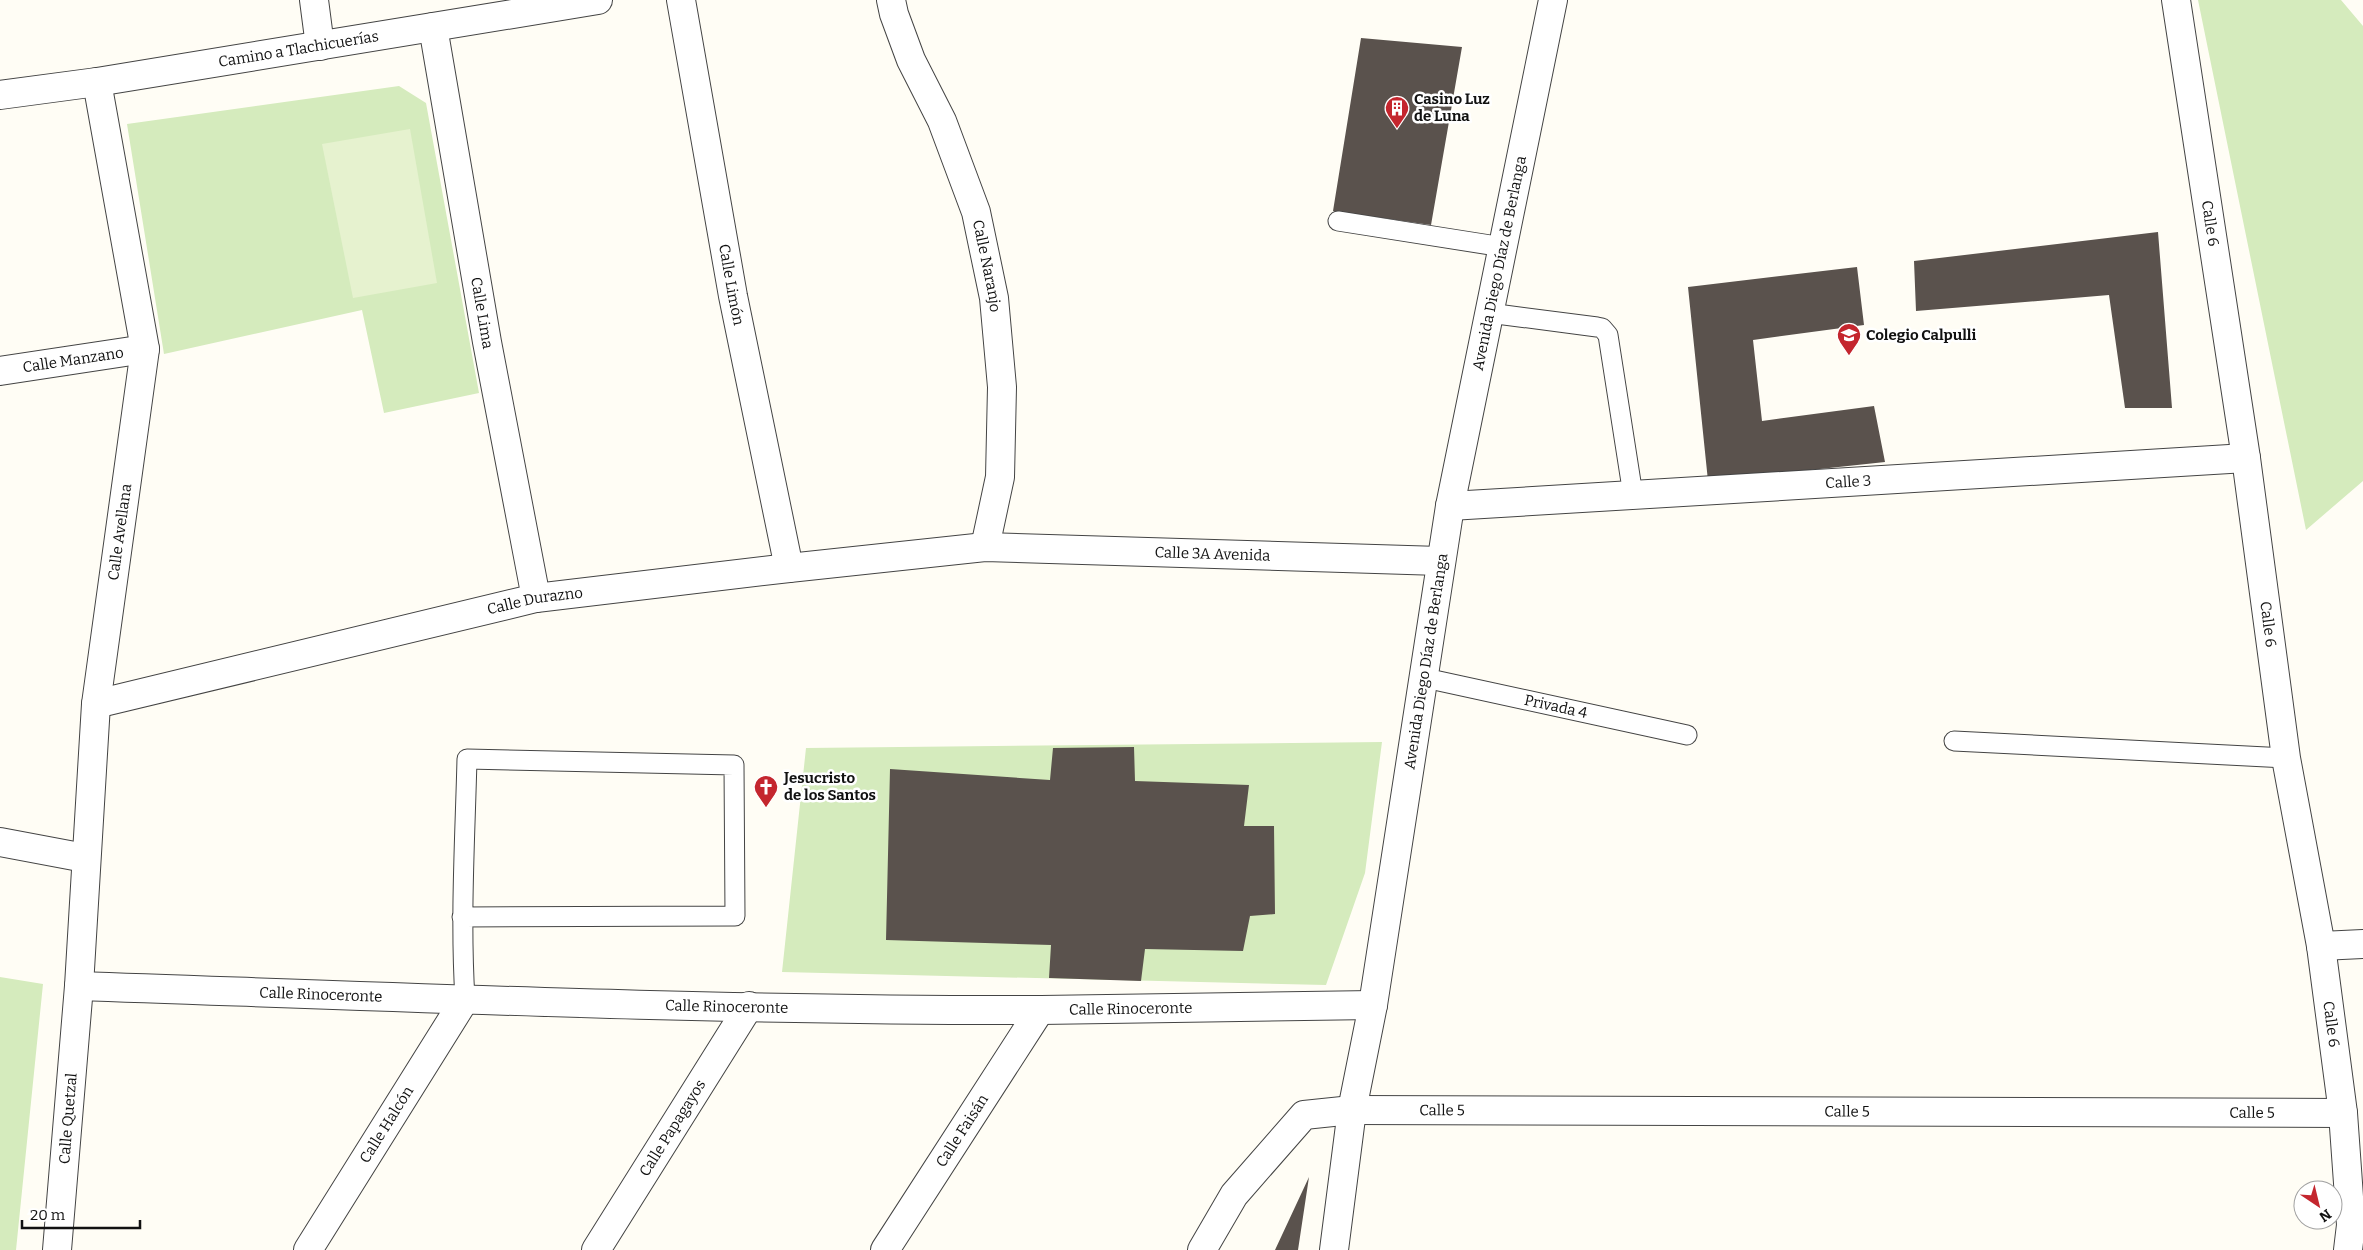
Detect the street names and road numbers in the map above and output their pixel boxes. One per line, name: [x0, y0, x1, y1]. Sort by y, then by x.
street label: Camino a Tlachicuerías: [217, 27, 380, 71]
street label: Avenida Diego Díaz de Berlanga: [1469, 154, 1530, 372]
street label: Calle 6: [2198, 199, 2223, 248]
street label: Calle Naranjo: [969, 218, 1004, 313]
street label: Calle Limón: [715, 242, 748, 327]
street label: Calle Lima: [467, 276, 497, 350]
street label: Calle Manzano: [21, 343, 125, 376]
street label: Calle 3: [1825, 472, 1872, 492]
street label: Calle Avellana: [104, 482, 135, 582]
street label: Calle 3A Avenida: [1154, 543, 1271, 565]
street label: Avenida Diego Díaz de Berlanga: [1400, 552, 1452, 771]
street label: Calle Durazno: [485, 584, 584, 618]
street label: Calle 6: [2256, 600, 2280, 649]
street label: Privada 4: [1523, 691, 1589, 722]
street label: Calle Rinoceronte: [259, 983, 383, 1006]
street label: Calle Rinoceronte: [665, 996, 788, 1017]
street label: Calle Rinoceronte: [1069, 999, 1192, 1019]
street label: Calle 6: [2319, 1000, 2343, 1048]
street label: Calle Quetzal: [55, 1072, 81, 1165]
street label: Calle Papagayos: [635, 1076, 710, 1180]
street label: Calle Halcón: [356, 1082, 418, 1166]
street label: Calle Faisán: [932, 1091, 992, 1170]
street label: Calle 5: [1419, 1101, 1465, 1119]
street label: Calle 5: [1824, 1102, 1870, 1121]
street label: Calle 5: [2229, 1104, 2275, 1122]

